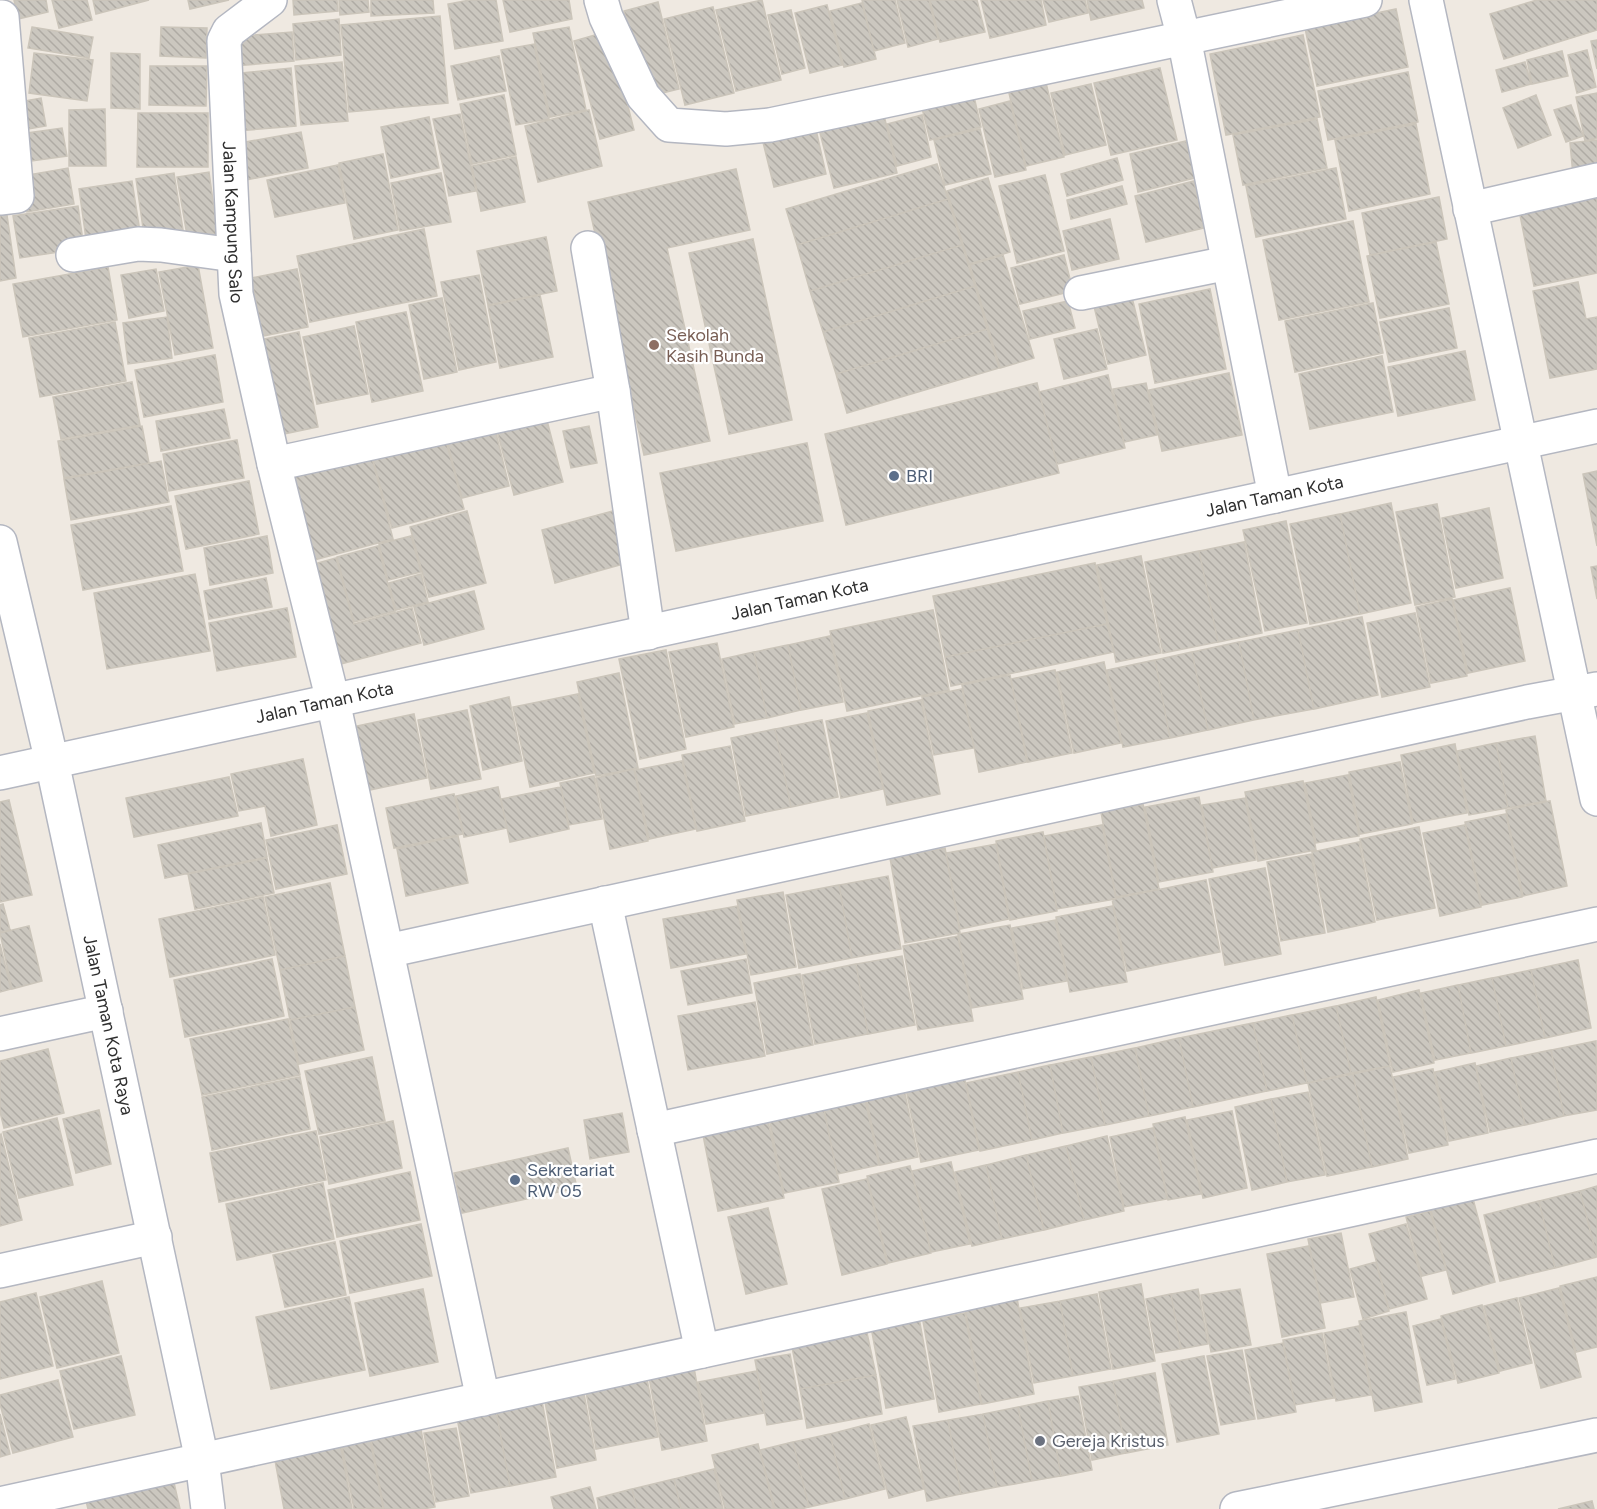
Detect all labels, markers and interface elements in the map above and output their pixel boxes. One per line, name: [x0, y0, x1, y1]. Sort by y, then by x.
street label: Jalan Kampung Salo: [218, 141, 249, 305]
place label: Sekolah Kasih Bunda: [666, 324, 764, 367]
marker: Sekolah Kasih Bunda: [647, 338, 661, 352]
place label: BRI: [906, 465, 933, 487]
marker: BRI: [887, 469, 901, 483]
street label: Jalan Taman Kota: [1203, 470, 1345, 522]
street label: Jalan Taman Kota: [728, 574, 870, 625]
street label: Jalan Taman Kota: [253, 677, 395, 728]
street label: Jalan Taman Kota Raya: [78, 933, 139, 1117]
place label: Sekretariat RW 05: [527, 1159, 615, 1202]
marker: Sekretariat RW 05: [508, 1173, 522, 1187]
place label: Gereja Kristus: [1052, 1430, 1165, 1452]
marker: Gereja Kristus: [1033, 1434, 1047, 1448]

